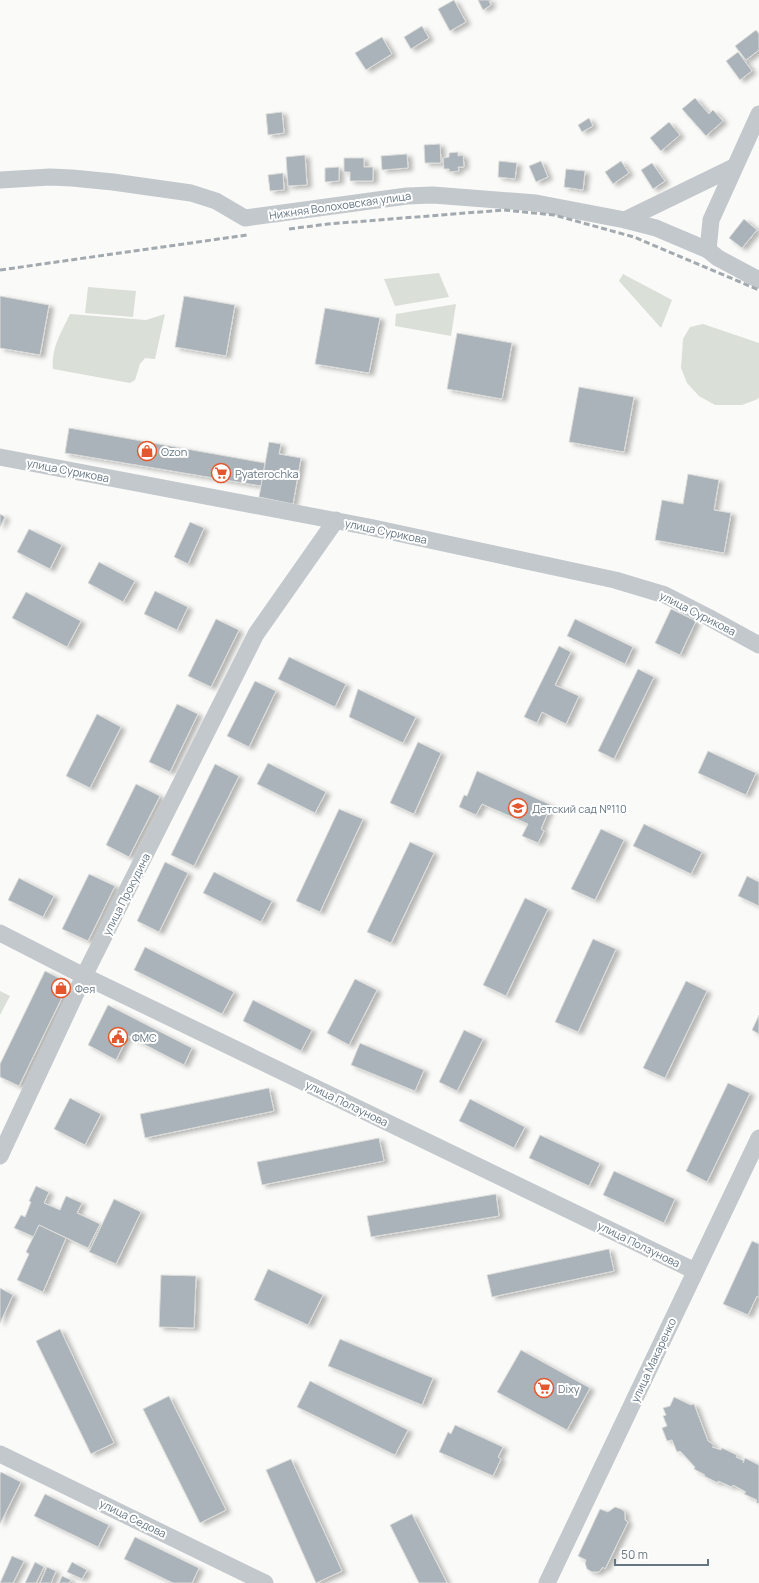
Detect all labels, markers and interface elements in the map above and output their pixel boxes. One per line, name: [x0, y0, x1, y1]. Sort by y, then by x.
street label: Нижняя Волоховская улица: [268, 188, 412, 222]
shop icon: Ozon: [136, 440, 158, 462]
place label: Ozon: [161, 444, 187, 459]
street label: улица Сурикова: [26, 455, 110, 485]
supermarket icon: Pyaterochka: [210, 462, 232, 484]
place label: Pyaterochka: [235, 466, 299, 481]
street label: улица Сурикова: [344, 515, 428, 547]
street label: улица Сурикова: [657, 587, 739, 639]
school or university icon: Детский сад №110: [507, 797, 529, 819]
place label: Детский сад №110: [532, 801, 627, 816]
street label: улица Прокудина: [99, 850, 153, 938]
shop icon: Фея: [50, 977, 72, 999]
place label: Фея: [75, 981, 95, 996]
public building icon: ФМС: [107, 1026, 129, 1048]
place label: ФМС: [132, 1030, 157, 1045]
street label: улица Ползунова: [303, 1077, 391, 1129]
street label: улица Ползунова: [595, 1218, 683, 1270]
street label: улица Макаренко: [627, 1315, 679, 1405]
supermarket icon: Dixy: [533, 1377, 555, 1399]
place label: Dixy: [558, 1381, 580, 1396]
street label: улица Седова: [97, 1495, 169, 1541]
scale bar: [615, 1541, 708, 1567]
text: 50 m: [621, 1546, 648, 1563]

